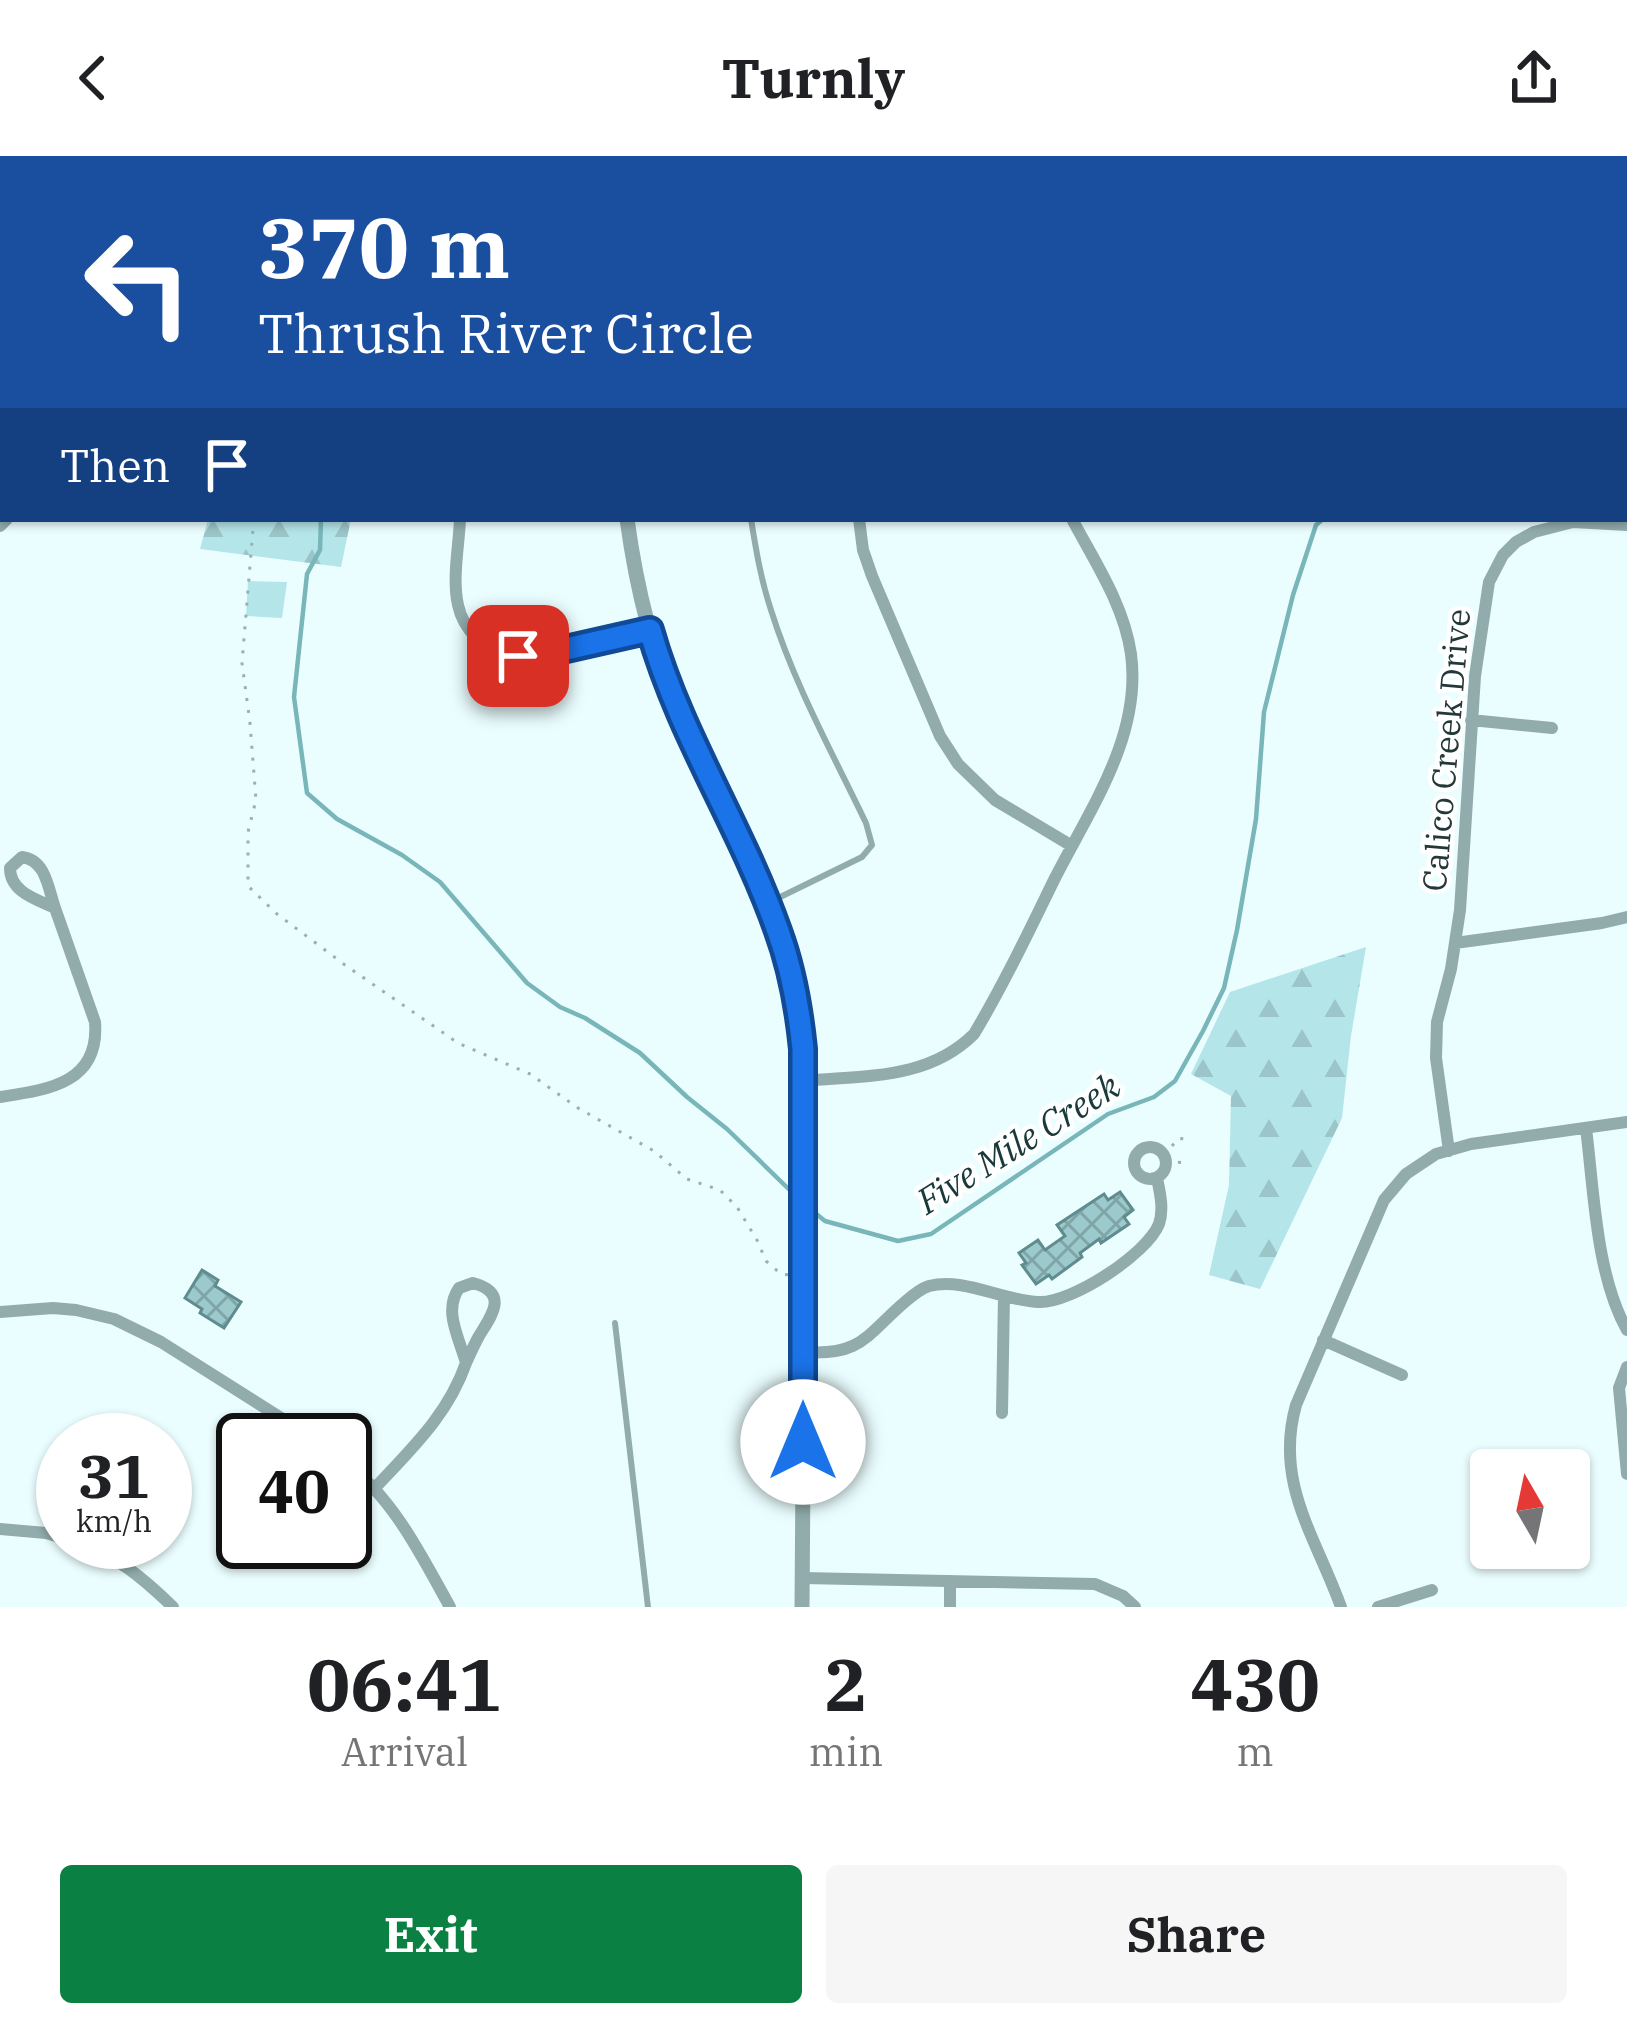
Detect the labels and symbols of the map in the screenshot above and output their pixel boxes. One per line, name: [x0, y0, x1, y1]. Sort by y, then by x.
pin: [467, 605, 569, 707]
street label: Calico Creek Drive: [1412, 607, 1479, 893]
water label: Five Mile Creek: [906, 1061, 1129, 1224]
position arrow: [740, 1379, 866, 1505]
speed limit sign: 40: [216, 1413, 372, 1569]
north arrow: [1470, 1449, 1590, 1569]

